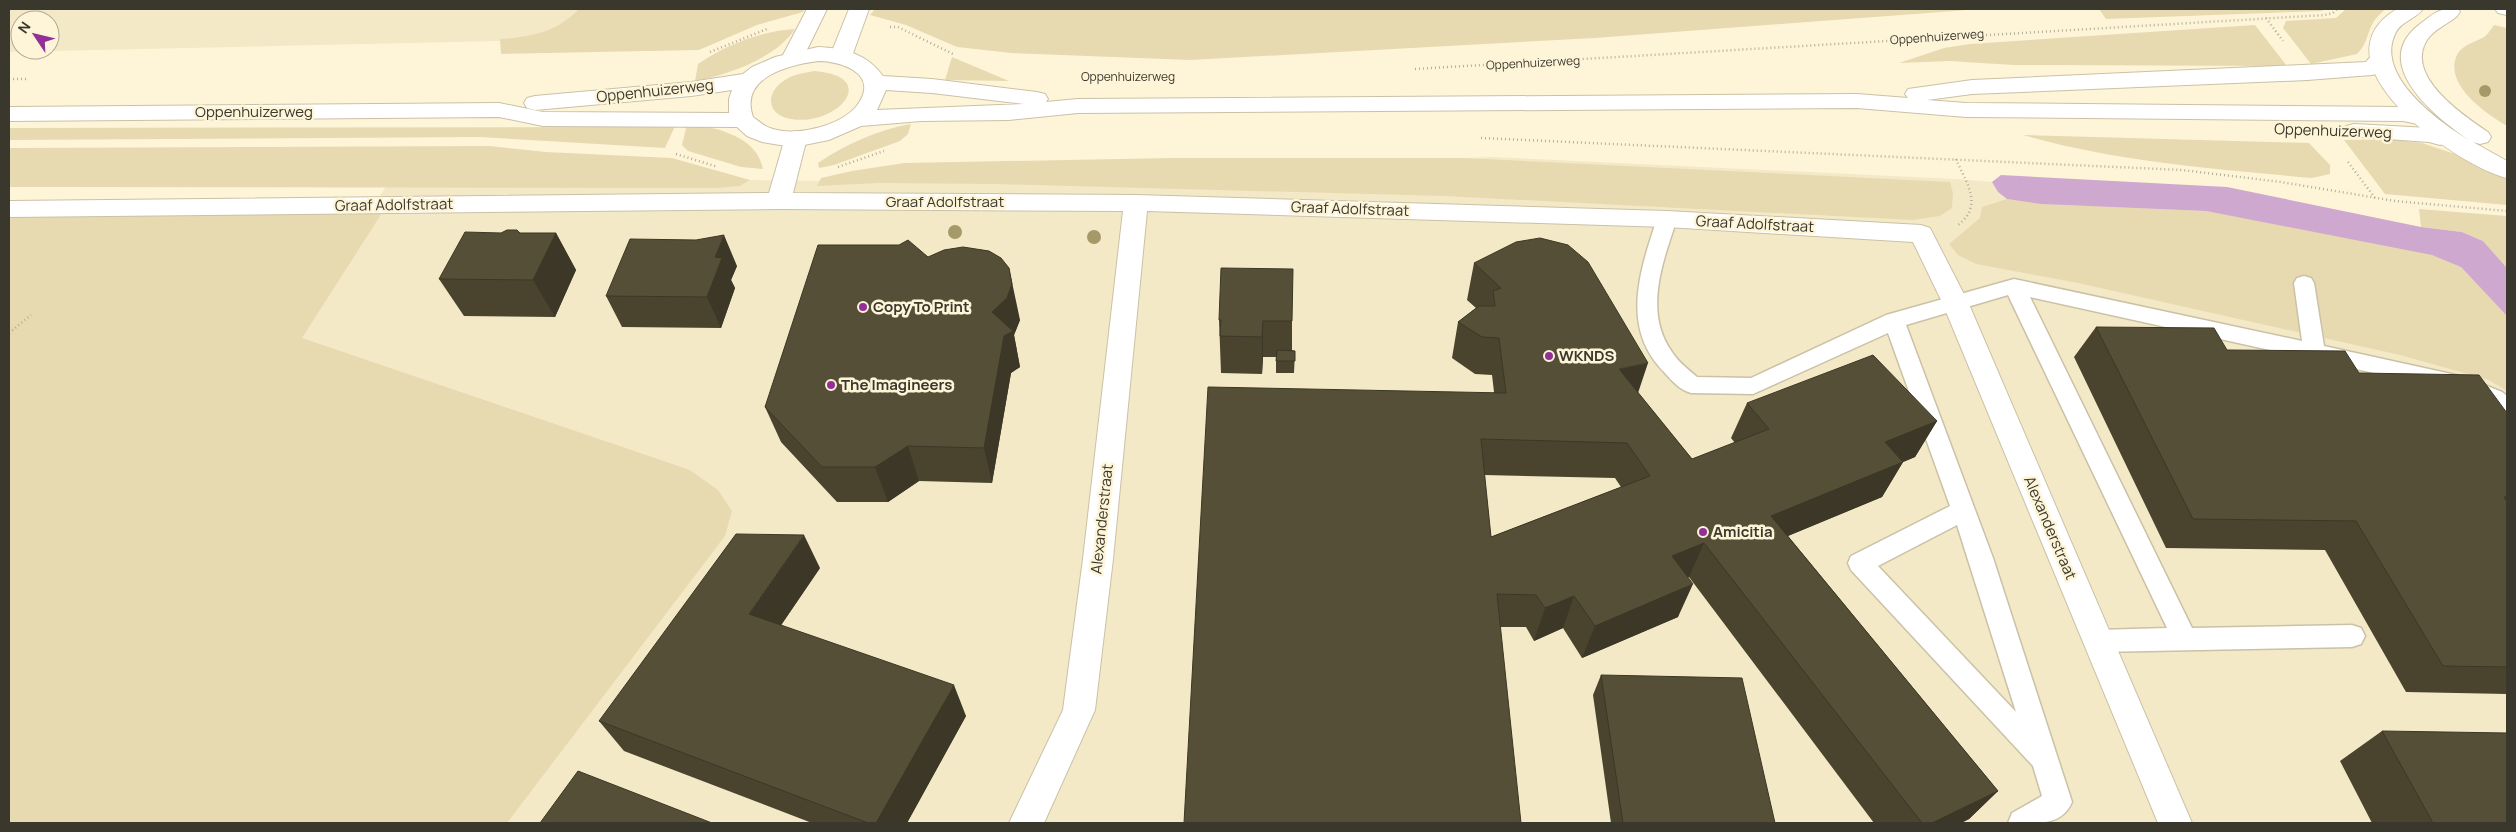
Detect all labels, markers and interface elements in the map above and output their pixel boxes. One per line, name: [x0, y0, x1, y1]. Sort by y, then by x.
north arrow: [10, 10, 60, 60]
text: N: [13, 18, 35, 37]
street label: Oppenhuizerweg: [1889, 25, 1985, 48]
street label: Oppenhuizerweg: [1485, 52, 1580, 73]
street label: Oppenhuizerweg: [1081, 68, 1175, 85]
street label: Oppenhuizerweg: [595, 74, 715, 107]
street label: Oppenhuizerweg: [195, 101, 313, 122]
street label: Oppenhuizerweg: [2274, 118, 2392, 143]
street label: Graaf Adolfstraat: [886, 191, 1004, 212]
street label: Graaf Adolfstraat: [335, 193, 453, 216]
street label: Graaf Adolfstraat: [1290, 196, 1410, 221]
street label: Graaf Adolfstraat: [1695, 210, 1815, 237]
place label: Copy To Print: [873, 296, 970, 317]
marker: Copy To Print: [857, 301, 869, 313]
place label: WKNDS: [1559, 345, 1615, 366]
marker: WKNDS: [1543, 350, 1555, 362]
place label: The Imagineers: [841, 374, 952, 395]
marker: The Imagineers: [825, 379, 837, 391]
street label: Alexanderstraat: [1085, 463, 1118, 575]
street label: Alexanderstraat: [2019, 473, 2082, 583]
place label: Amicitia: [1713, 521, 1773, 542]
marker: Amicitia: [1697, 526, 1709, 538]

